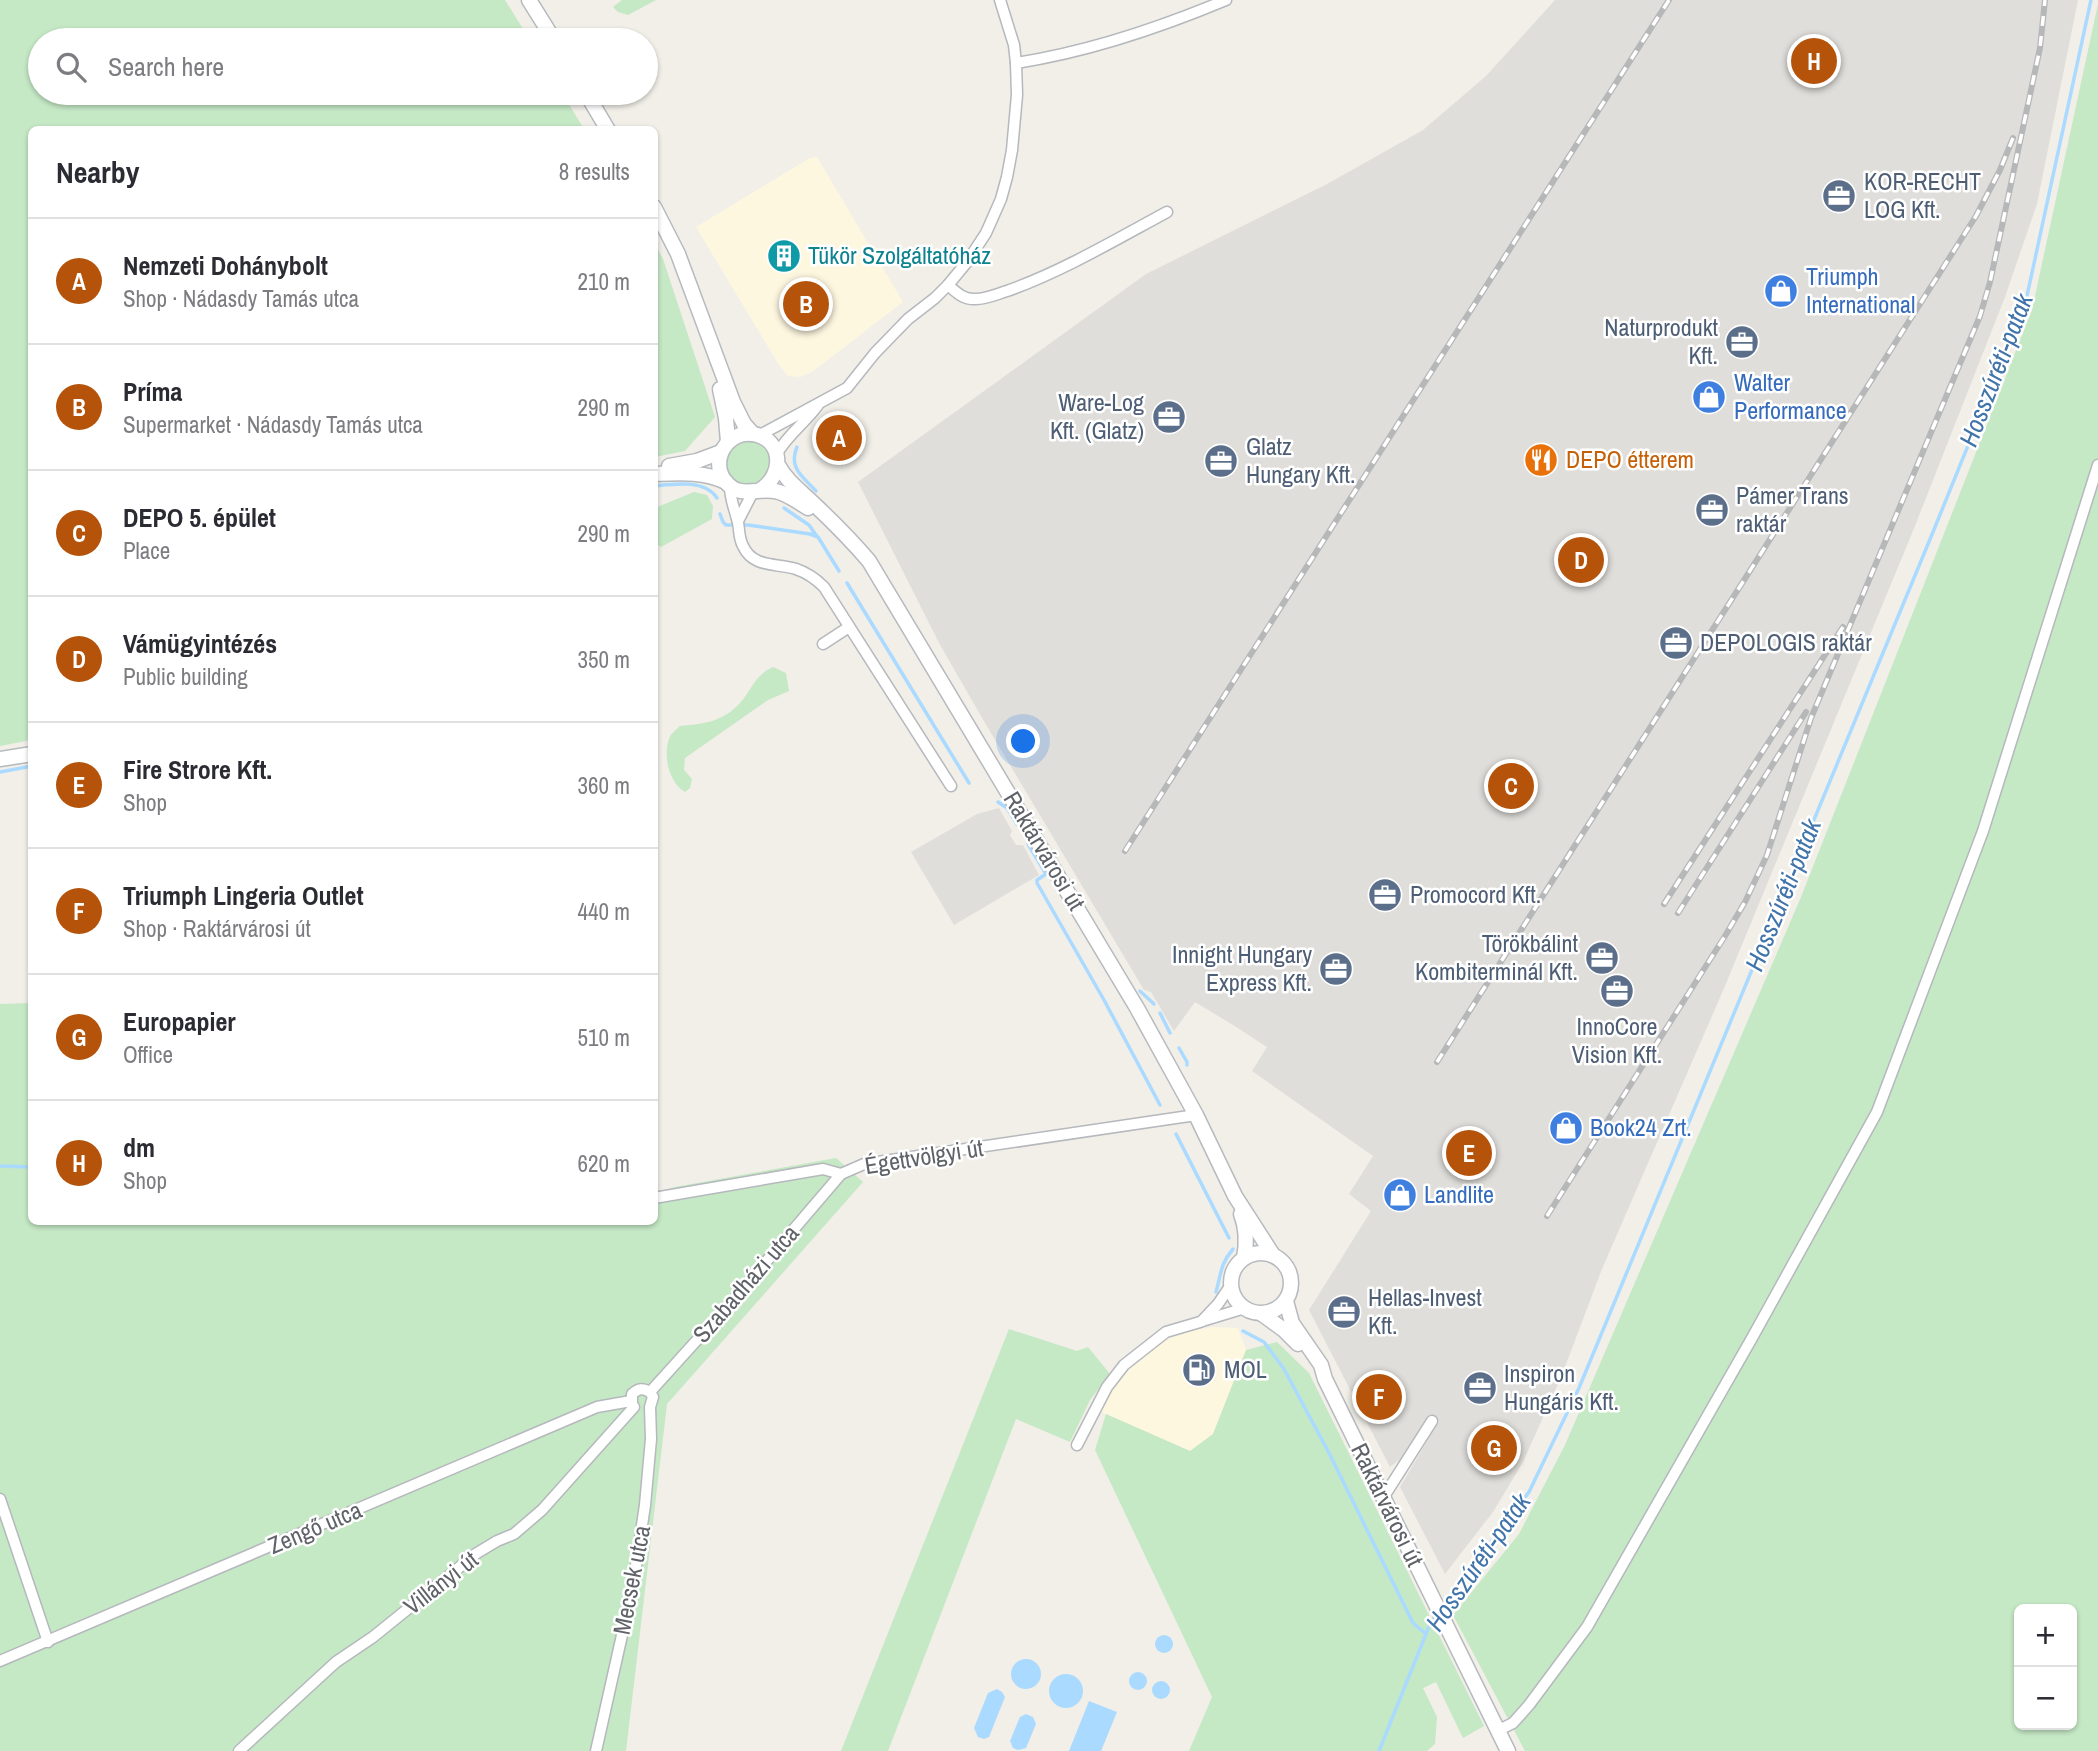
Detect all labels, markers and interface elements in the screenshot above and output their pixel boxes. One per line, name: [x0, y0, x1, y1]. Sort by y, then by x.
search box: [28, 28, 658, 105]
pin: H: [1791, 35, 1837, 87]
icon: search: [52, 48, 90, 86]
text: Search here: [108, 49, 224, 84]
text: Nearby: [56, 152, 139, 192]
text: 8 results: [559, 156, 630, 187]
place label: KOR-RECHT LOG Kft.: [1864, 165, 1981, 225]
office icon: KOR-RECHT LOG Kft.: [1820, 177, 1858, 215]
building icon: Tükör Szolgáltatóház: [765, 237, 803, 275]
place label: Tükör Szolgáltatóház: [808, 239, 991, 271]
text: Nemzeti Dohánybolt: [123, 248, 328, 283]
place label: Triumph International: [1806, 260, 1915, 320]
text: A: [72, 266, 86, 297]
text: 210 m: [578, 266, 630, 297]
shop icon: Triumph International: [1762, 272, 1800, 310]
pin: B: [783, 278, 829, 330]
text: Shop · Nádasdy Tamás utca: [123, 283, 359, 314]
water label: Hosszúréti-patak: [1950, 287, 2041, 451]
place label: Naturprodukt Kft.: [1604, 311, 1719, 371]
office icon: Naturprodukt Kft.: [1723, 323, 1761, 361]
place label: Walter Performance: [1734, 366, 1847, 426]
text: Príma: [123, 374, 182, 409]
shop icon: Walter Performance: [1690, 378, 1728, 416]
place label: Ware-Log Kft. (Glatz): [1050, 386, 1144, 446]
text: B: [72, 392, 86, 423]
text: 290 m: [578, 392, 630, 423]
office icon: Ware-Log Kft. (Glatz): [1150, 398, 1188, 436]
text: Supermarket · Nádasdy Tamás utca: [123, 409, 423, 440]
pin: A: [816, 412, 862, 464]
place label: Glatz Hungary Kft.: [1246, 430, 1355, 490]
restaurant icon: DEPO étterem: [1522, 441, 1560, 479]
office icon: Glatz Hungary Kft.: [1202, 442, 1240, 480]
place label: DEPO étterem: [1566, 443, 1694, 475]
place label: Pámer Trans raktár: [1736, 479, 1849, 539]
office icon: Pámer Trans raktár: [1693, 491, 1731, 529]
text: DEPO 5. épület: [123, 500, 276, 535]
text: C: [72, 518, 86, 549]
text: 290 m: [578, 518, 630, 549]
pin: D: [1558, 534, 1604, 586]
text: Place: [123, 535, 170, 566]
office icon: DEPOLOGIS raktár: [1657, 624, 1695, 662]
text: Vámügyintézés: [123, 626, 277, 661]
place label: DEPOLOGIS raktár: [1700, 626, 1872, 658]
text: D: [72, 644, 86, 675]
text: 350 m: [578, 644, 630, 675]
text: Public building: [123, 661, 248, 692]
your location: [1006, 724, 1040, 758]
text: Fire Strore Kft.: [123, 752, 272, 787]
pin: C: [1488, 760, 1534, 812]
text: E: [73, 770, 85, 801]
text: 360 m: [578, 770, 630, 801]
street label: Raktárvárosi út: [997, 785, 1093, 916]
text: Shop: [123, 787, 167, 818]
water label: Hosszúréti-patak: [1736, 812, 1829, 976]
office icon: Promocord Kft.: [1366, 876, 1404, 914]
text: Triumph Lingeria Outlet: [123, 878, 364, 913]
place label: Promocord Kft.: [1410, 878, 1541, 910]
text: F: [73, 896, 85, 927]
text: 440 m: [578, 896, 630, 927]
text: Shop · Raktárvárosi út: [123, 913, 311, 944]
place label: Törökbálint Kombiterminál Kft.: [1415, 927, 1579, 987]
place label: Innight Hungary Express Kft.: [1172, 938, 1312, 998]
office icon: Törökbálint Kombiterminál Kft.: [1583, 939, 1621, 977]
office icon: Innight Hungary Express Kft.: [1317, 950, 1355, 988]
office icon: InnoCore Vision Kft.: [1598, 972, 1636, 1010]
text: Europapier: [123, 1004, 236, 1039]
place label: InnoCore Vision Kft.: [1572, 1010, 1662, 1070]
text: G: [72, 1022, 86, 1053]
text: 510 m: [578, 1022, 630, 1053]
text: Office: [123, 1039, 173, 1070]
shop icon: Book24 Zrt.: [1547, 1109, 1585, 1147]
place label: Book24 Zrt.: [1590, 1111, 1692, 1143]
pin: E: [1446, 1127, 1492, 1179]
text: dm: [123, 1130, 155, 1165]
street label: Égettvölgyi út: [862, 1131, 986, 1181]
text: H: [72, 1148, 86, 1179]
text: 620 m: [578, 1148, 630, 1179]
text: Shop: [123, 1165, 167, 1196]
shop icon: Landlite: [1381, 1176, 1419, 1214]
place label: Landlite: [1424, 1178, 1494, 1210]
street label: Szabadházi utca: [685, 1217, 805, 1349]
place label: Hellas-Invest Kft.: [1368, 1281, 1482, 1341]
office icon: Hellas-Invest Kft.: [1325, 1293, 1363, 1331]
fuel station icon: MOL: [1180, 1351, 1218, 1389]
place label: MOL: [1224, 1353, 1267, 1385]
place label: Inspiron Hungáris Kft.: [1504, 1357, 1619, 1417]
office icon: Inspiron Hungáris Kft.: [1461, 1369, 1499, 1407]
pin: F: [1356, 1371, 1402, 1423]
pin: G: [1471, 1422, 1517, 1474]
street label: Raktárvárosi út: [1344, 1438, 1432, 1572]
water label: Hosszúréti-patak: [1417, 1485, 1539, 1638]
street label: Zengő utca: [263, 1493, 366, 1561]
street label: Mecsek utca: [605, 1522, 657, 1637]
street label: Villányi út: [397, 1543, 485, 1621]
map controls: [2014, 1604, 2077, 1730]
button: +: [2014, 1604, 2077, 1667]
button: −: [2014, 1667, 2077, 1730]

